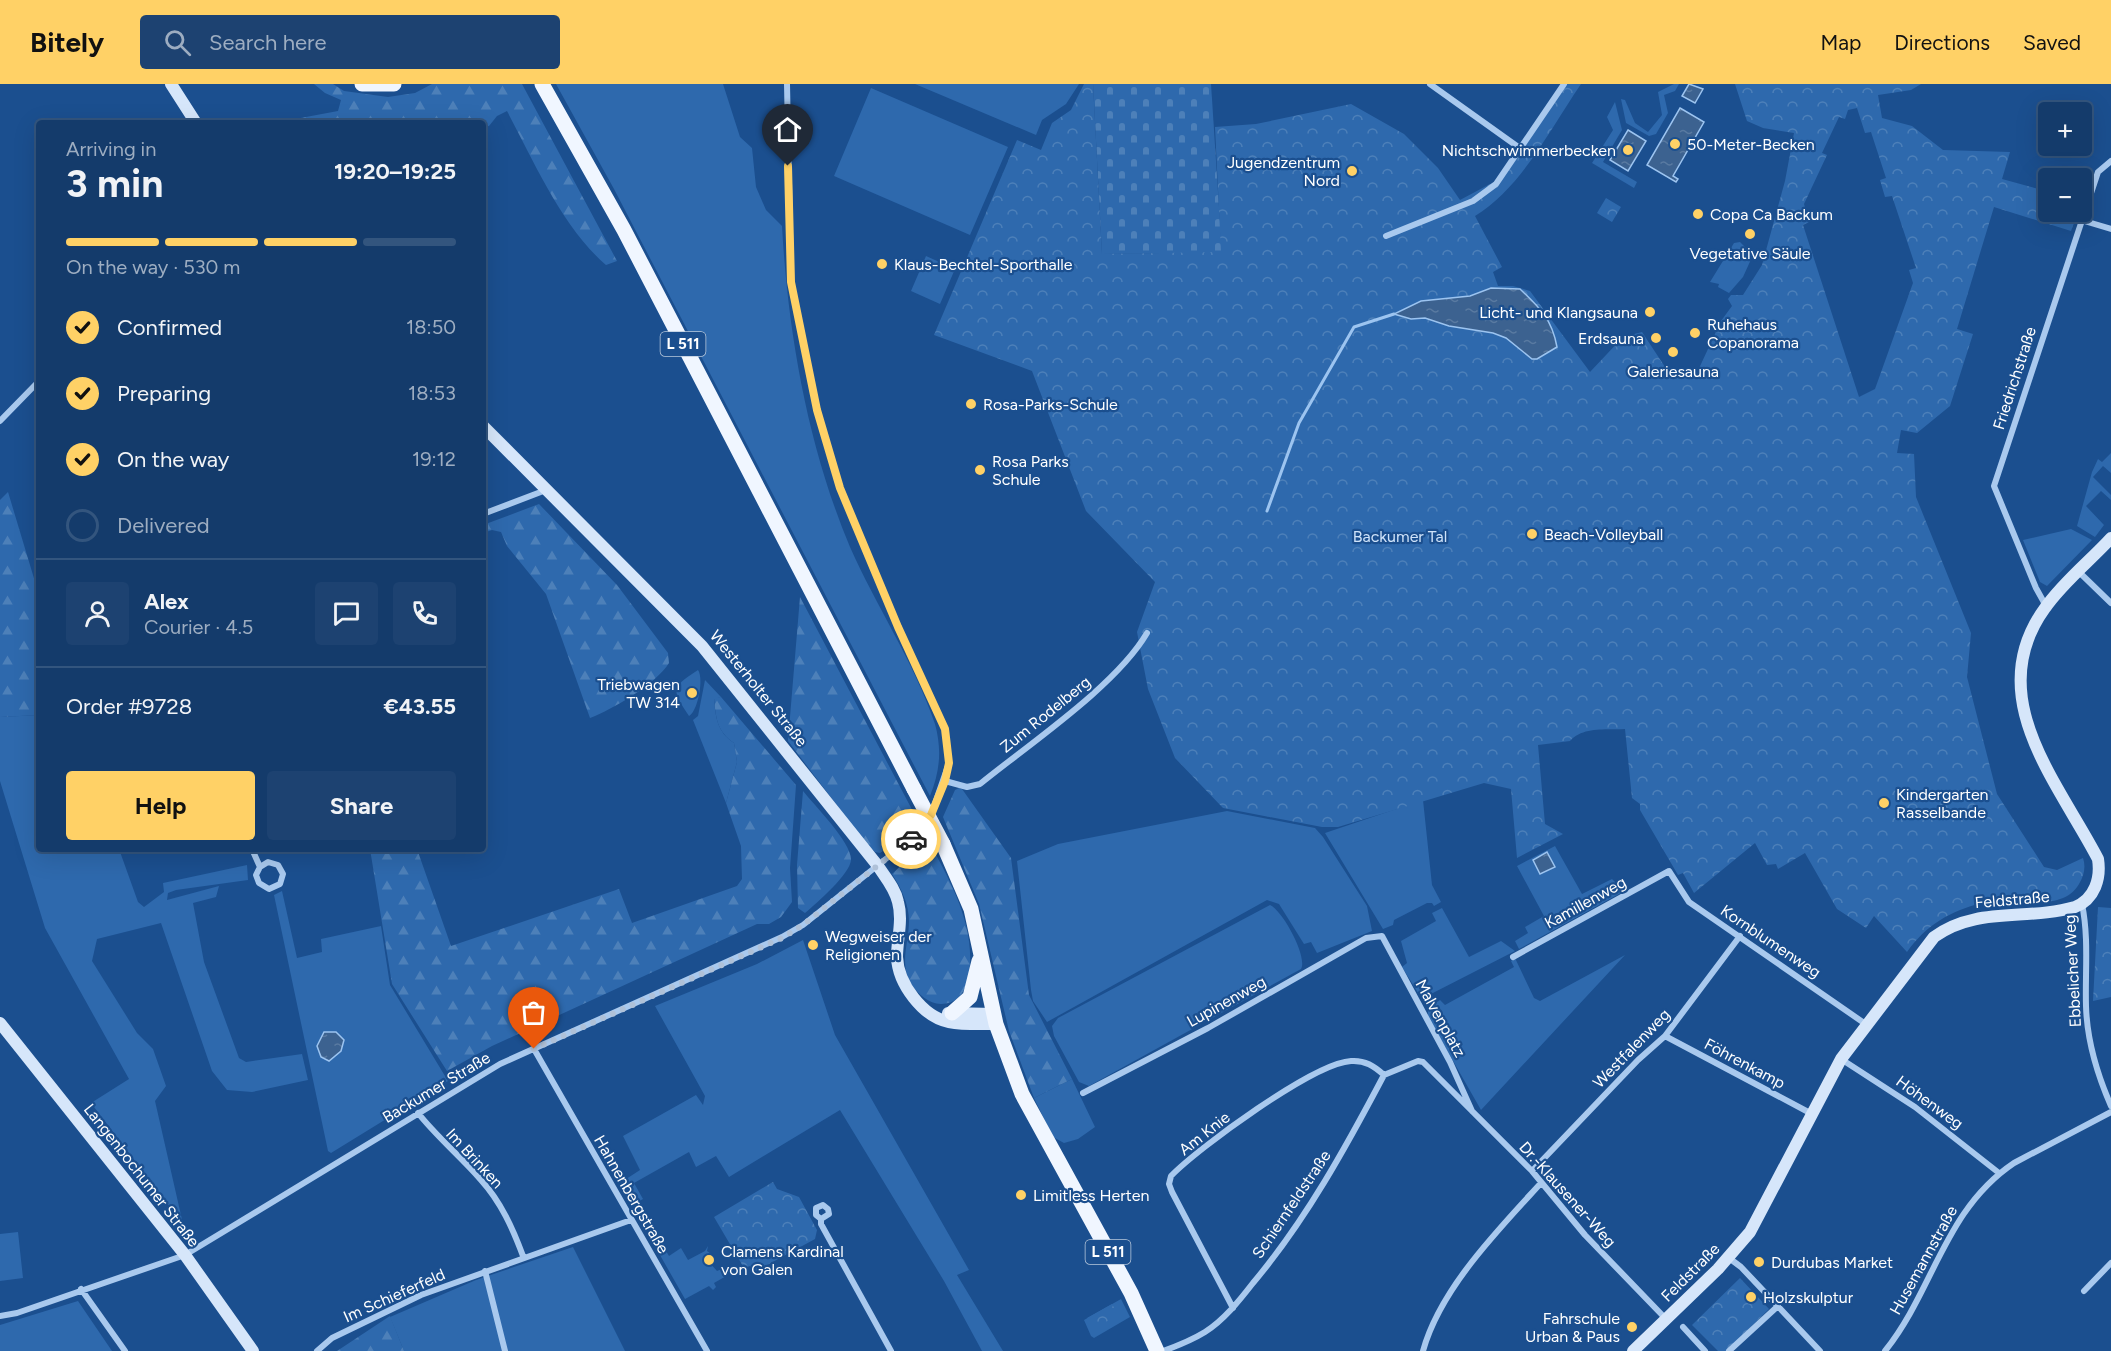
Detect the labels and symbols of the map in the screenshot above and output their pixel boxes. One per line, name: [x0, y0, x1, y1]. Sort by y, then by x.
pin: [762, 104, 813, 166]
place label: 50-Meter-Becken: [1687, 135, 1815, 154]
marker: 50-Meter-Becken: [1668, 137, 1682, 151]
place label: Nichtschwimmerbecken: [1442, 141, 1616, 160]
marker: Nichtschwimmerbecken: [1621, 143, 1635, 157]
place label: Jugendzentrum Nord: [1227, 153, 1340, 190]
marker: Jugendzentrum Nord: [1345, 164, 1359, 178]
place label: Copa Ca Backum: [1710, 205, 1833, 224]
marker: Copa Ca Backum: [1691, 207, 1705, 221]
marker: Vegetative Säule: [1743, 227, 1757, 241]
place label: Vegetative Säule: [1689, 244, 1811, 263]
place label: Klaus-Bechtel-Sporthalle: [894, 255, 1073, 274]
marker: Klaus-Bechtel-Sporthalle: [875, 257, 889, 271]
place label: Licht- und Klangsauna: [1479, 303, 1638, 322]
marker: Licht- und Klangsauna: [1643, 305, 1657, 319]
place label: Ruhehaus Copanorama: [1707, 315, 1799, 352]
street label: Friedrichstraße: [1989, 324, 2040, 432]
marker: Ruhehaus Copanorama: [1688, 326, 1702, 340]
place label: Erdsauna: [1578, 329, 1644, 348]
marker: Erdsauna: [1649, 331, 1663, 345]
road number: L 511: [660, 332, 706, 356]
marker: Galeriesauna: [1666, 345, 1680, 359]
place label: Galeriesauna: [1627, 362, 1719, 381]
place label: Rosa-Parks-Schule: [983, 395, 1118, 414]
marker: Rosa-Parks-Schule: [964, 397, 978, 411]
place label: Rosa Parks Schule: [992, 452, 1069, 489]
marker: Rosa Parks Schule: [973, 463, 987, 477]
place label: Beach-Volleyball: [1544, 525, 1663, 544]
park label: Backumer Tal: [1353, 527, 1447, 546]
marker: Beach-Volleyball: [1525, 527, 1539, 541]
street label: Westerholter Straße: [706, 626, 811, 750]
street label: Zum Rodelberg: [996, 672, 1094, 757]
place label: Triebwagen TW 314: [597, 675, 680, 712]
marker: Triebwagen TW 314: [685, 686, 699, 700]
place label: Kindergarten Rasselbande: [1896, 785, 1989, 822]
marker: Kindergarten Rasselbande: [1877, 796, 1891, 810]
courier: [881, 809, 941, 869]
street label: Kamillenweg: [1541, 872, 1629, 933]
street label: Feldstraße: [1974, 887, 2051, 912]
street label: Kornblumenweg: [1717, 901, 1824, 982]
street label: Ebbelicher Weg: [2060, 914, 2085, 1028]
place label: Wegweiser der Religionen: [825, 927, 932, 964]
marker: Wegweiser der Religionen: [806, 938, 820, 952]
street label: Lupinenweg: [1183, 972, 1269, 1031]
street label: Malvenplatz: [1411, 976, 1470, 1061]
pin: [508, 987, 559, 1049]
street label: Westfalenweg: [1589, 1005, 1674, 1092]
street label: Föhrenkamp: [1701, 1034, 1788, 1093]
street label: Backumer Straße: [379, 1048, 494, 1127]
street label: Höhenweg: [1892, 1072, 1967, 1133]
street label: Langenbochumer Straße: [80, 1100, 204, 1251]
street label: Am Knie: [1175, 1107, 1234, 1159]
street label: Im Brinken: [442, 1124, 507, 1192]
street label: Hahnenbergstraße: [590, 1132, 673, 1257]
street label: Dr.-Klausener-Weg: [1515, 1138, 1620, 1251]
street label: Schiernfeldstraße: [1248, 1146, 1335, 1262]
place label: Limitless Herten: [1033, 1186, 1149, 1205]
marker: Limitless Herten: [1014, 1188, 1028, 1202]
street label: Husemannstraße: [1886, 1202, 1961, 1318]
street label: Feldstraße: [1657, 1239, 1724, 1306]
road number: L 511: [1086, 1240, 1130, 1264]
place label: Clamens Kardinal von Galen: [721, 1242, 844, 1279]
marker: Clamens Kardinal von Galen: [702, 1253, 716, 1267]
place label: Durdubas Market: [1771, 1253, 1893, 1272]
marker: Durdubas Market: [1752, 1255, 1766, 1269]
street label: Im Schieferfeld: [340, 1265, 448, 1326]
place label: Holzskulptur: [1763, 1288, 1854, 1307]
marker: Holzskulptur: [1744, 1290, 1758, 1304]
place label: Fahrschule Urban & Paus: [1525, 1309, 1620, 1346]
marker: Fahrschule Urban & Paus: [1625, 1320, 1639, 1334]

